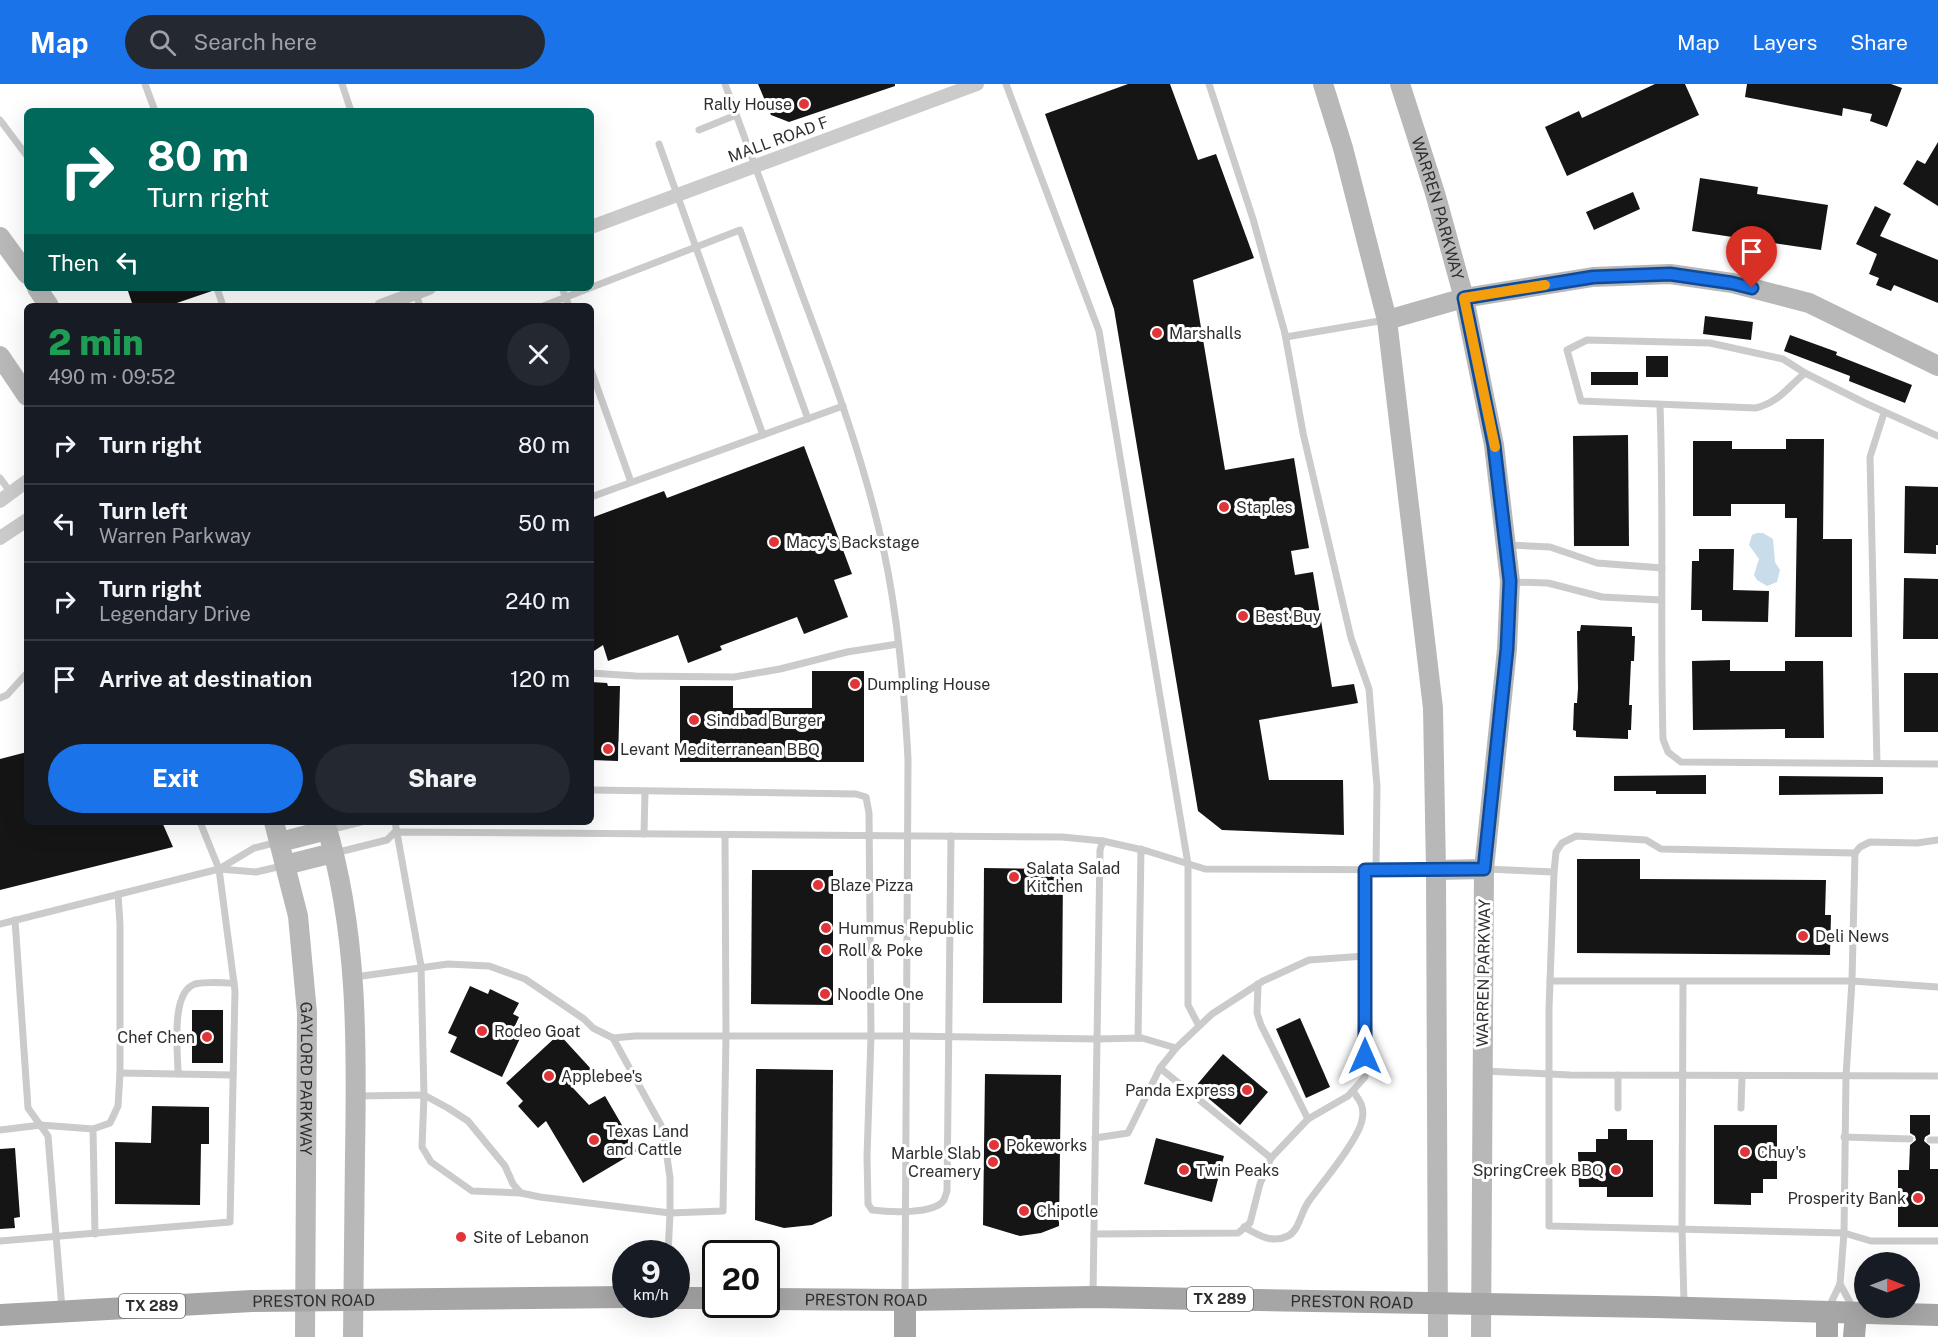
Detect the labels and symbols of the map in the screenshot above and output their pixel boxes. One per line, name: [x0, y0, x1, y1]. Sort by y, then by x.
place label: Rally House: [703, 95, 792, 114]
marker: Rally House: [797, 97, 811, 111]
street label: MALL ROAD F: [725, 112, 831, 166]
street label: WARREN PARKWAY: [1408, 134, 1468, 282]
pin: [1726, 226, 1777, 288]
place label: Marshalls: [1169, 324, 1242, 343]
marker: Marshalls: [1150, 326, 1164, 340]
place label: Staples: [1236, 498, 1293, 517]
marker: Staples: [1217, 500, 1231, 514]
place label: Macy's Backstage: [786, 533, 920, 552]
marker: Macy's Backstage: [767, 535, 781, 549]
place label: Best Buy: [1255, 607, 1322, 626]
marker: Best Buy: [1236, 609, 1250, 623]
place label: Dumpling House: [867, 675, 990, 694]
marker: Dumpling House: [848, 677, 862, 691]
place label: Sindbad Burger: [706, 711, 823, 730]
marker: Sindbad Burger: [687, 713, 701, 727]
place label: Levant Mediterranean BBQ: [620, 740, 820, 759]
marker: Levant Mediterranean BBQ: [601, 742, 615, 756]
place label: Salata Salad Kitchen: [1026, 859, 1120, 896]
marker: Salata Salad Kitchen: [1007, 870, 1021, 884]
place label: Blaze Pizza: [830, 876, 913, 895]
marker: Blaze Pizza: [811, 878, 825, 892]
street label: WARREN PARKWAY: [1473, 898, 1494, 1047]
place label: Hummus Republic: [838, 919, 974, 938]
marker: Hummus Republic: [819, 921, 833, 935]
place label: Deli News: [1815, 927, 1889, 946]
marker: Deli News: [1796, 929, 1810, 943]
place label: Roll & Poke: [838, 941, 923, 960]
marker: Roll & Poke: [819, 943, 833, 957]
place label: Noodle One: [837, 985, 924, 1004]
marker: Noodle One: [818, 987, 832, 1001]
street label: GAYLORD PARKWAY: [296, 1001, 316, 1156]
place label: Rodeo Goat: [494, 1022, 580, 1041]
marker: Rodeo Goat: [475, 1024, 489, 1038]
position arrow: [1333, 1024, 1397, 1088]
place label: Chef Chen: [117, 1028, 195, 1047]
marker: Chef Chen: [200, 1030, 214, 1044]
place label: Applebee's: [561, 1067, 642, 1086]
marker: Applebee's: [542, 1069, 556, 1083]
place label: Panda Express: [1125, 1081, 1235, 1100]
marker: Panda Express: [1240, 1083, 1254, 1097]
place label: Texas Land and Cattle: [606, 1122, 689, 1159]
marker: Texas Land and Cattle: [587, 1133, 601, 1147]
place label: Pokeworks: [1006, 1136, 1087, 1155]
marker: Pokeworks: [987, 1138, 1001, 1152]
place label: Chuy's: [1757, 1143, 1806, 1162]
place label: Marble Slab Creamery: [891, 1144, 981, 1181]
marker: Chuy's: [1738, 1145, 1752, 1159]
marker: Marble Slab Creamery: [986, 1155, 1000, 1169]
place label: Twin Peaks: [1196, 1161, 1279, 1180]
place label: SpringCreek BBQ: [1473, 1161, 1604, 1180]
marker: Twin Peaks: [1177, 1163, 1191, 1177]
marker: SpringCreek BBQ: [1609, 1163, 1623, 1177]
place label: Prosperity Bank: [1787, 1189, 1906, 1208]
marker: Prosperity Bank: [1911, 1191, 1925, 1205]
place label: Chipotle: [1036, 1202, 1098, 1221]
marker: Chipotle: [1017, 1204, 1031, 1218]
place label: Site of Lebanon: [473, 1228, 589, 1247]
marker: Site of Lebanon: [454, 1230, 468, 1244]
speed limit sign: 20: [702, 1240, 780, 1318]
north arrow: [1854, 1252, 1920, 1318]
road number: TX 289: [1187, 1287, 1253, 1311]
street label: PRESTON ROAD: [804, 1290, 928, 1310]
street label: PRESTON ROAD: [252, 1291, 375, 1311]
street label: PRESTON ROAD: [1290, 1292, 1414, 1313]
road number: TX 289: [119, 1294, 185, 1318]

